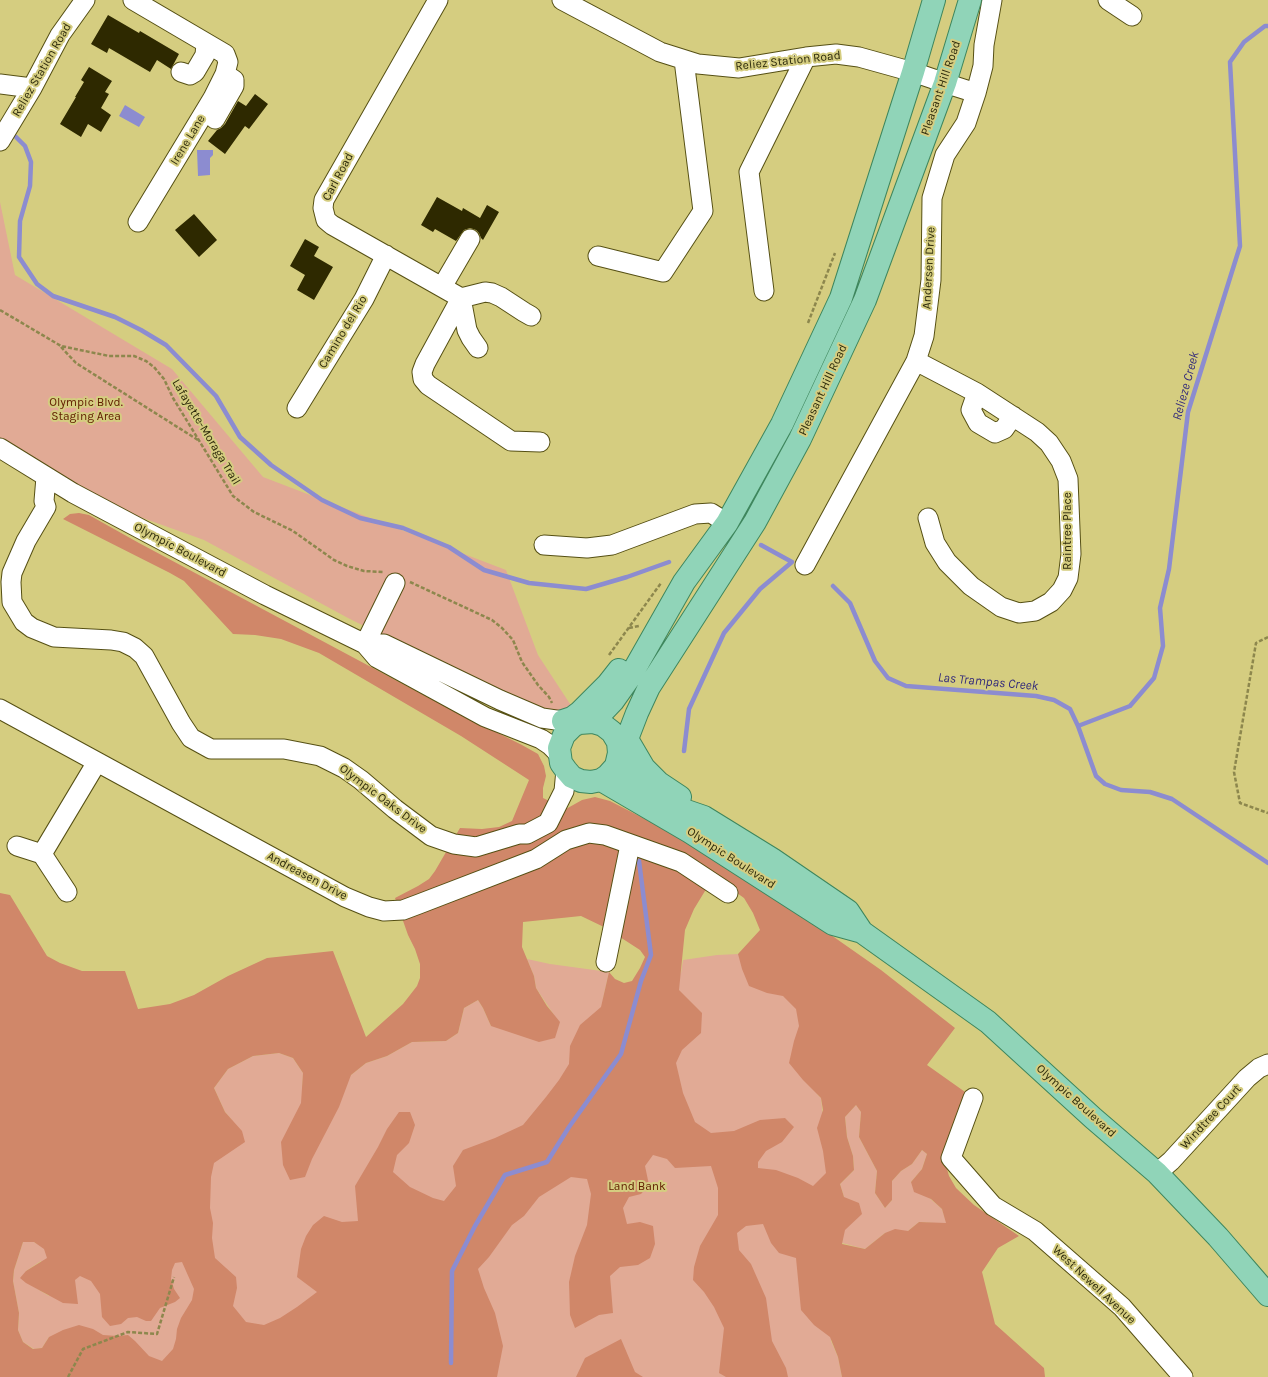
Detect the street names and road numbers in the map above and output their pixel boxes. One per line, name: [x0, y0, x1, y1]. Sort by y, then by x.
street label: Reliez Station Road: [9, 21, 75, 119]
street label: Pleasant Hill Road: [918, 39, 964, 137]
street label: Reliez Station Road: [735, 48, 841, 74]
street label: Irene Lane: [167, 112, 209, 168]
street label: Carl Road: [319, 151, 357, 203]
street label: Andersen Drive: [920, 227, 938, 309]
street label: Camino del Rio: [316, 293, 370, 371]
street label: Pleasant Hill Road: [796, 342, 850, 438]
street label: Lafayette-Moraga Trail: [169, 376, 243, 488]
street label: Raintree Place: [1061, 492, 1075, 570]
street label: Olympic Boulevard: [131, 520, 229, 580]
street label: Olympic Oaks Drive: [336, 761, 430, 837]
street label: Olympic Boulevard: [684, 824, 778, 892]
street label: Andreasen Drive: [264, 849, 350, 903]
street label: Olympic Boulevard: [1033, 1061, 1119, 1141]
street label: Windtree Court: [1178, 1082, 1244, 1152]
street label: West Newell Avenue: [1049, 1243, 1139, 1327]

